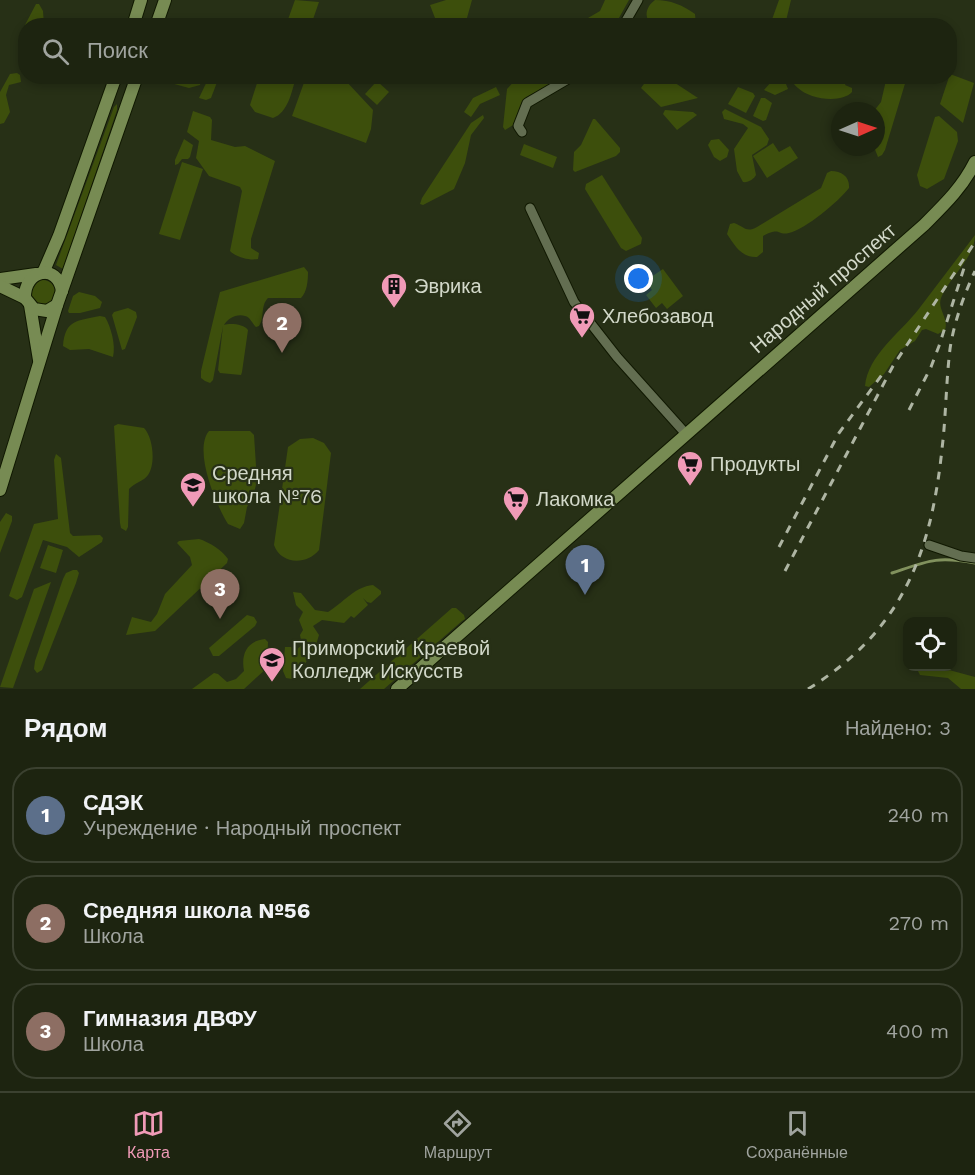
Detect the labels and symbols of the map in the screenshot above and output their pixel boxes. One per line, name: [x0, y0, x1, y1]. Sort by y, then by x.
north arrow: [831, 102, 885, 156]
street label: Народный проспект: [745, 218, 901, 358]
your location: [624, 264, 653, 293]
building icon: Эврика: [379, 271, 409, 309]
place label: Эврика: [414, 274, 482, 298]
supermarket icon: Хлебозавод: [567, 301, 597, 339]
pin: 2: [262, 304, 302, 353]
place label: Хлебозавод: [602, 304, 714, 328]
supermarket icon: Продукты: [675, 449, 705, 487]
place label: Продукты: [710, 452, 800, 476]
place label: Средняя школа №76: [212, 461, 322, 508]
school or university icon: Средняя школа №76: [178, 470, 208, 508]
supermarket icon: Лакомка: [501, 484, 531, 522]
place label: Лакомка: [536, 487, 615, 511]
pin: 1: [566, 546, 604, 595]
pin: 3: [200, 570, 240, 619]
place label: Приморский Краевой Колледж Искусств: [292, 636, 490, 683]
school or university icon: Приморский Краевой Колледж Искусств: [257, 645, 287, 683]

